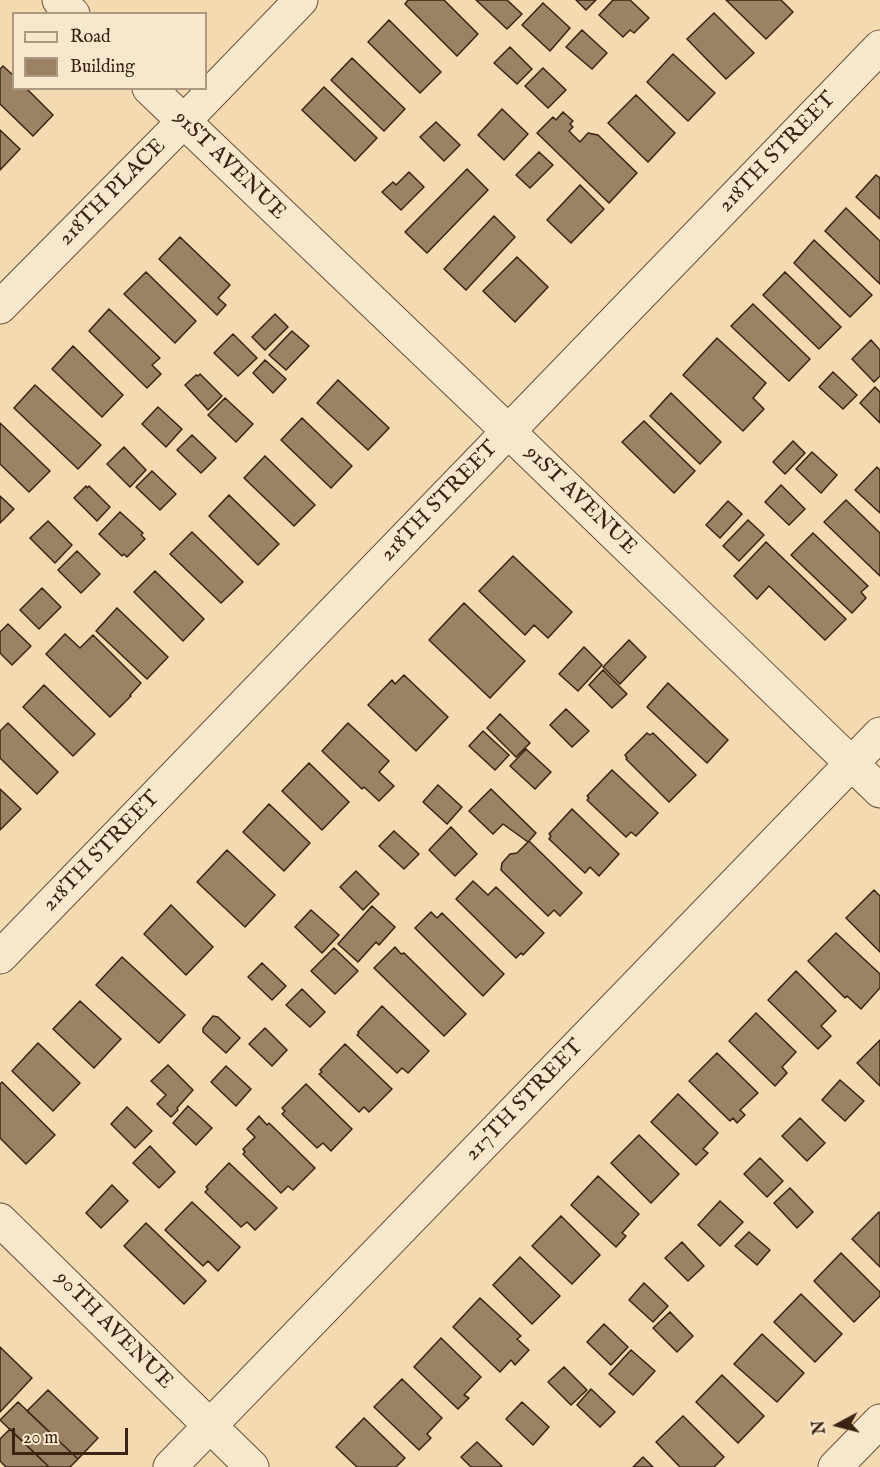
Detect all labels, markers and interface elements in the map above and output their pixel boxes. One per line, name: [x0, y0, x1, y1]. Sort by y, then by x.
legend: [12, 12, 207, 90]
text: Road: [70, 26, 111, 49]
text: Building: [70, 56, 135, 79]
street label: 218TH STREET: [714, 87, 842, 219]
street label: 91ST AVENUE: [167, 106, 291, 226]
street label: 218TH PLACE: [54, 134, 172, 252]
street label: 218TH STREET: [376, 436, 504, 568]
street label: 91ST AVENUE: [518, 441, 642, 561]
street label: 218TH STREET: [38, 786, 166, 918]
street label: 217TH STREET: [460, 1035, 590, 1167]
street label: 90TH AVENUE: [48, 1266, 178, 1396]
north arrow: [808, 1395, 868, 1455]
scale bar: [15, 1416, 130, 1454]
text: N: [809, 1419, 831, 1435]
text: 20 m: [23, 1427, 58, 1450]

